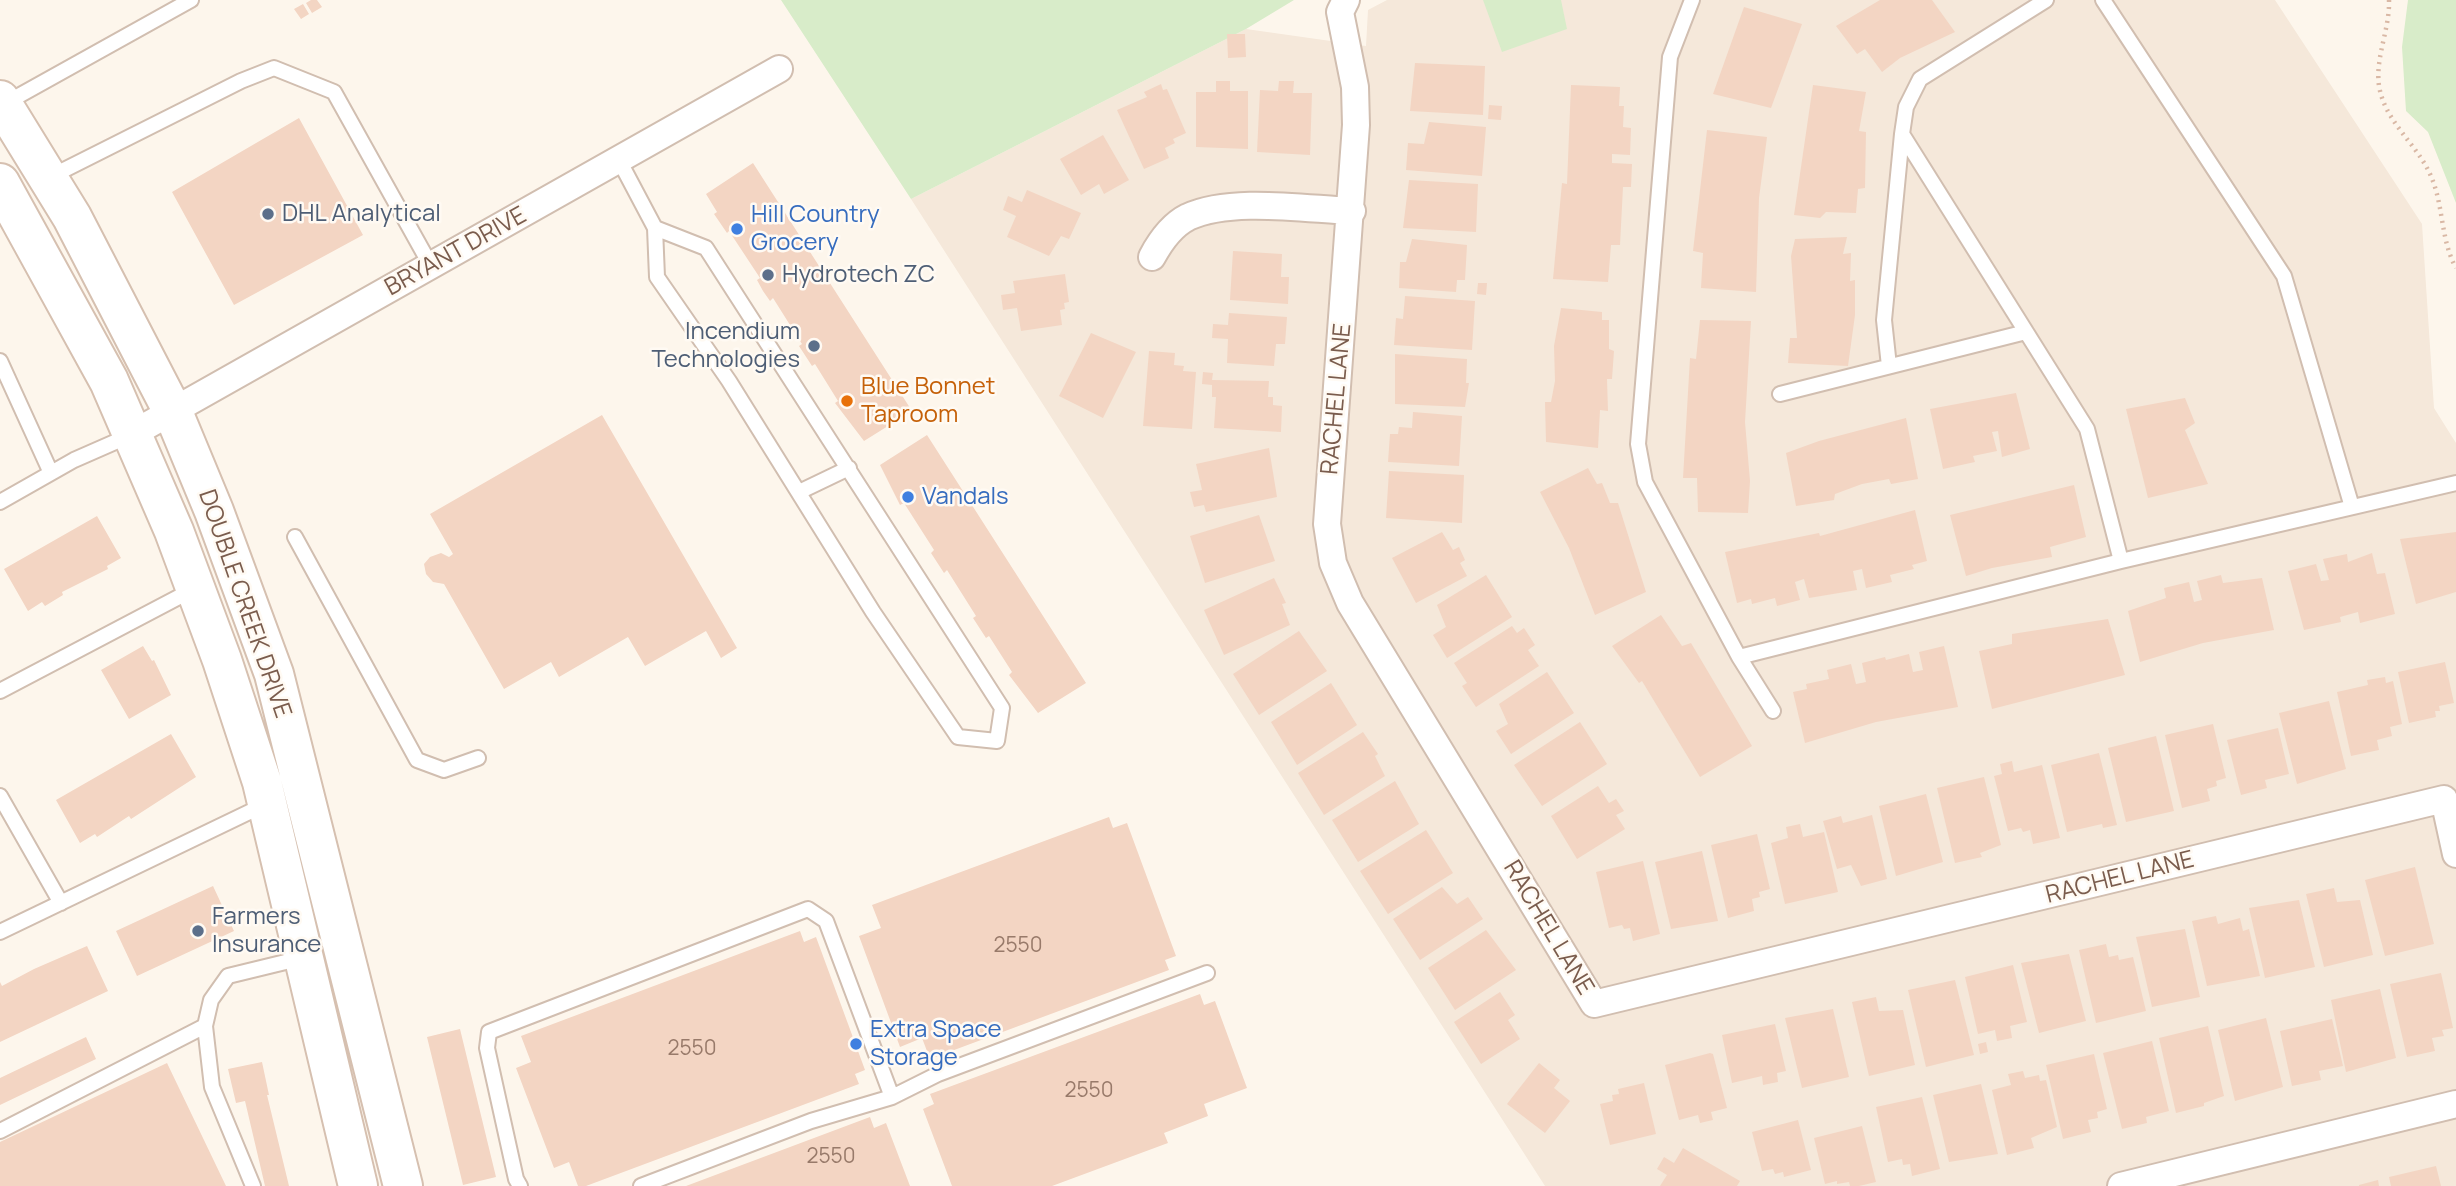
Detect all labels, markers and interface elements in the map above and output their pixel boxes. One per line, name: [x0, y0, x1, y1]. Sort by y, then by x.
place label: DHL Analytical: [282, 200, 441, 228]
street label: BRYANT DRIVE: [380, 201, 532, 303]
place label: Hill Country Grocery: [751, 201, 880, 257]
marker: DHL Analytical: [260, 206, 276, 222]
marker: Hill Country Grocery: [729, 221, 745, 237]
place label: Hydrotech ZC: [782, 261, 935, 289]
marker: Hydrotech ZC: [760, 267, 776, 283]
place label: Incendium Technologies: [651, 318, 800, 374]
street label: RACHEL LANE: [1316, 322, 1358, 476]
marker: Incendium Technologies: [806, 338, 822, 354]
place label: Blue Bonnet Taproom: [861, 373, 995, 429]
marker: Blue Bonnet Taproom: [839, 393, 855, 409]
place label: Vandals: [922, 483, 1009, 511]
street label: DOUBLE CREEK DRIVE: [191, 486, 297, 722]
marker: Vandals: [900, 489, 916, 505]
street label: RACHEL LANE: [2043, 846, 2197, 910]
street label: RACHEL LANE: [1497, 856, 1599, 1000]
place label: Farmers Insurance: [212, 903, 321, 959]
marker: Farmers Insurance: [190, 923, 206, 939]
house number: 2550: [993, 933, 1043, 959]
place label: Extra Space Storage: [870, 1016, 1002, 1072]
house number: 2550: [667, 1036, 717, 1062]
marker: Extra Space Storage: [848, 1036, 864, 1052]
house number: 2550: [1064, 1078, 1114, 1104]
house number: 2550: [806, 1144, 856, 1170]

